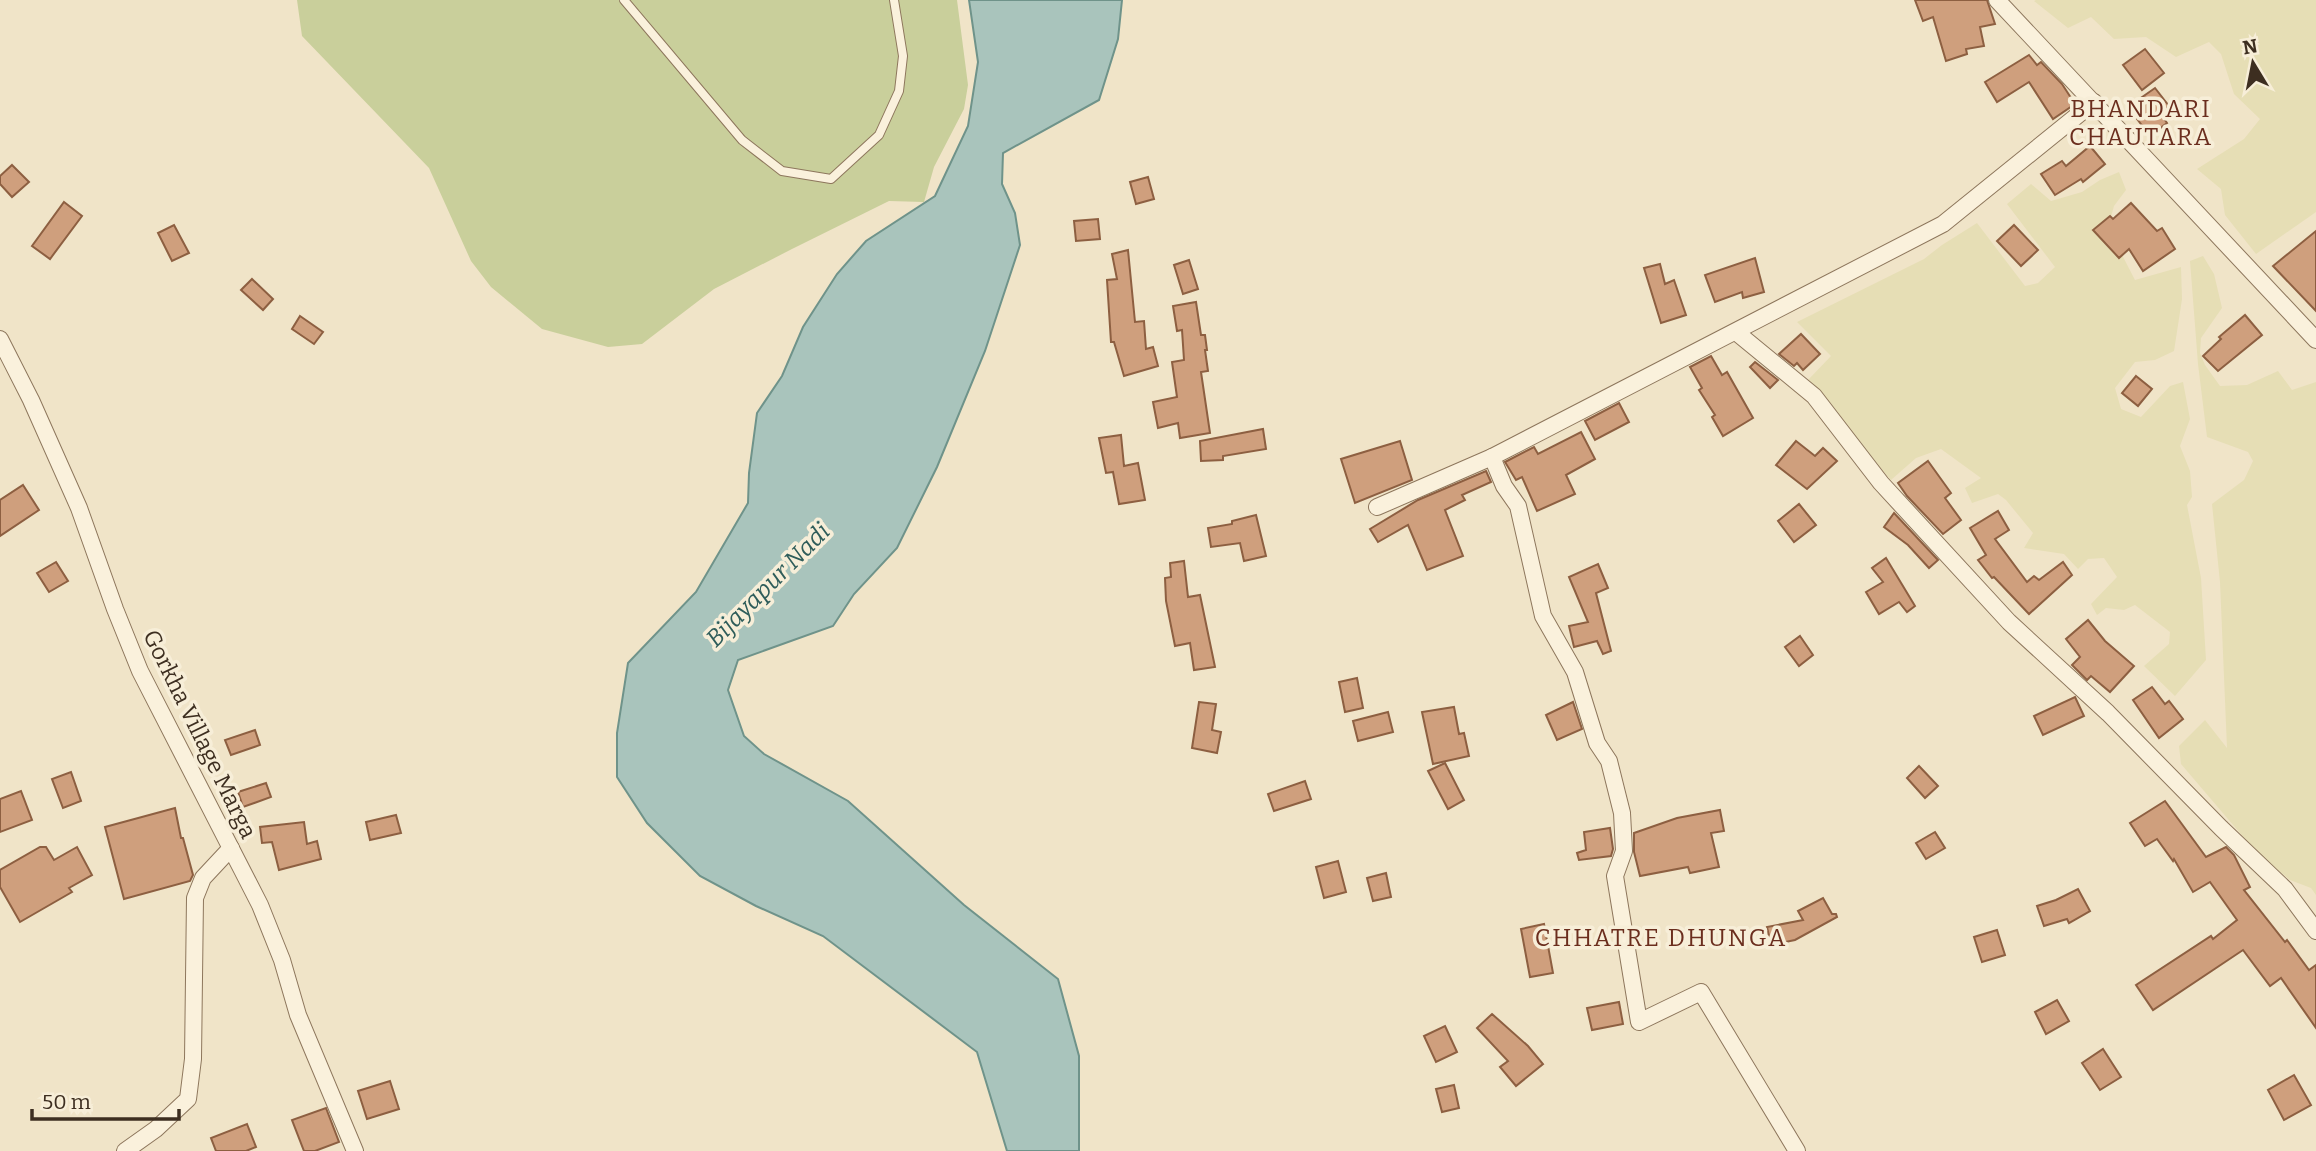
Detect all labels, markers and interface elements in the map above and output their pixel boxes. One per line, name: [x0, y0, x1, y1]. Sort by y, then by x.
north arrow: [2218, 28, 2288, 98]
text: N: [2241, 34, 2260, 59]
district label: BHANDARI CHAUTARA: [2069, 95, 2213, 151]
water label: Bijayapur Nadi: [700, 517, 836, 653]
street label: Gorkha Village Marga: [137, 625, 263, 843]
district label: CHHATRE DHUNGA: [1535, 924, 1787, 952]
scale bar: [32, 1078, 178, 1122]
text: 50 m: [42, 1089, 91, 1115]

